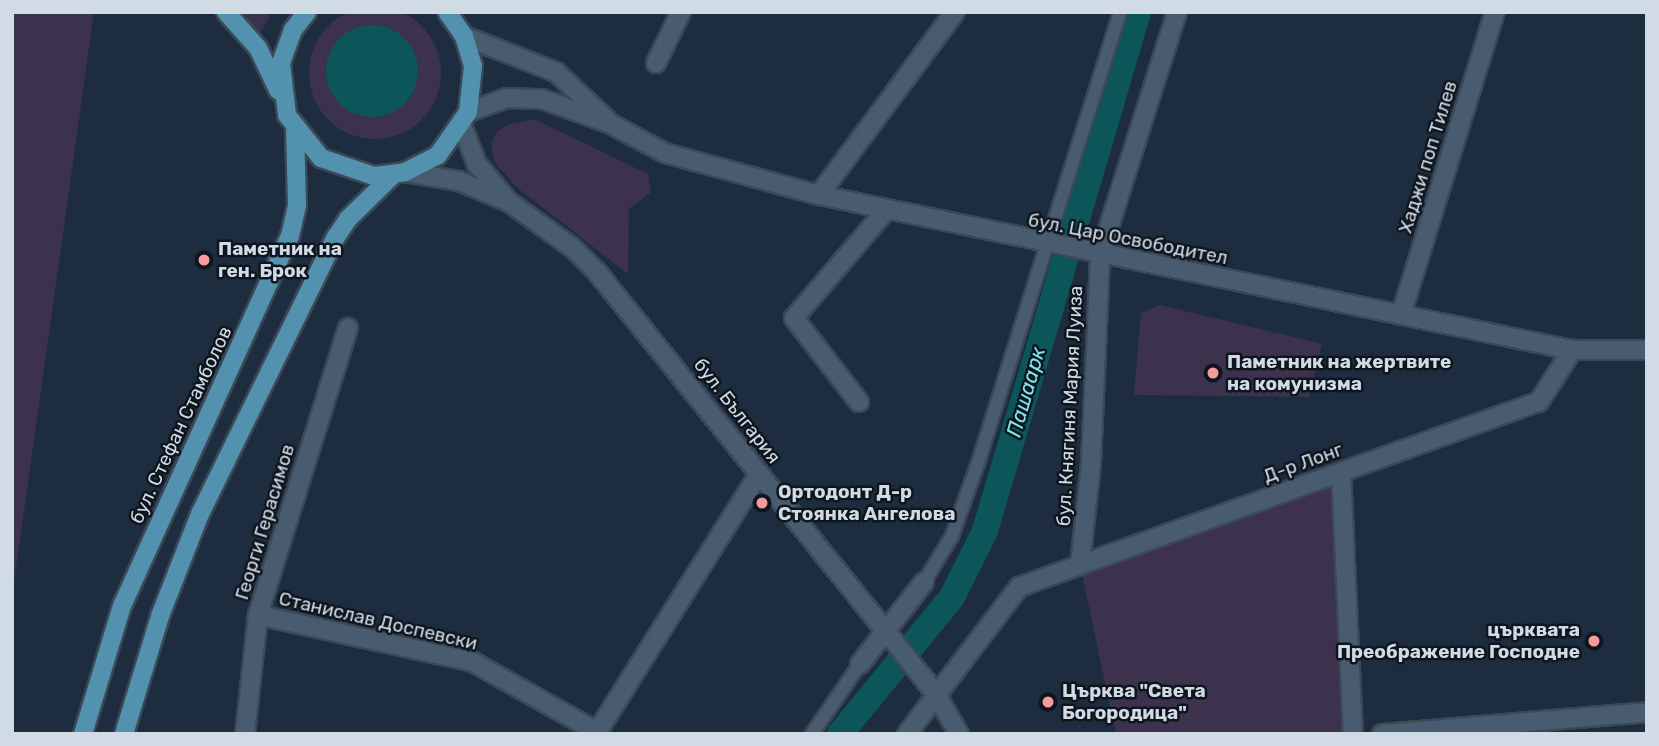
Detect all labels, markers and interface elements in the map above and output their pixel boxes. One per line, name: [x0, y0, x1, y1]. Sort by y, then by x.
street label: Хаджи поп Тилев: [1394, 78, 1462, 236]
street label: бул. Цар Освободител: [1026, 208, 1230, 270]
place label: Паметник на ген. Брок: [218, 238, 342, 282]
marker: Паметник на ген. Брок: [196, 252, 212, 268]
street label: бул. Княгиня Мария Луиза: [1052, 285, 1088, 527]
street label: бул. Стефан Стамболов: [125, 323, 237, 527]
water label: Пашаарк: [1001, 344, 1051, 440]
place label: Паметник на жертвите на комунизма: [1227, 351, 1451, 395]
street label: бул. България: [689, 354, 785, 468]
marker: Паметник на жертвите на комунизма: [1205, 365, 1221, 381]
street label: Д-р Лонг: [1260, 438, 1346, 488]
street label: Георги Герасимов: [230, 441, 300, 603]
place label: Ортодонт Д-р Стоянка Ангелова: [778, 481, 955, 525]
marker: Ортодонт Д-р Стоянка Ангелова: [752, 493, 772, 513]
street label: Станислав Доспевски: [277, 587, 479, 655]
place label: църквата Преображение Господне: [1337, 619, 1580, 663]
marker: църквата Преображение Господне: [1586, 633, 1602, 649]
place label: Църква "Света Богородица": [1062, 680, 1206, 724]
marker: Църква "Света Богородица": [1040, 694, 1056, 710]

